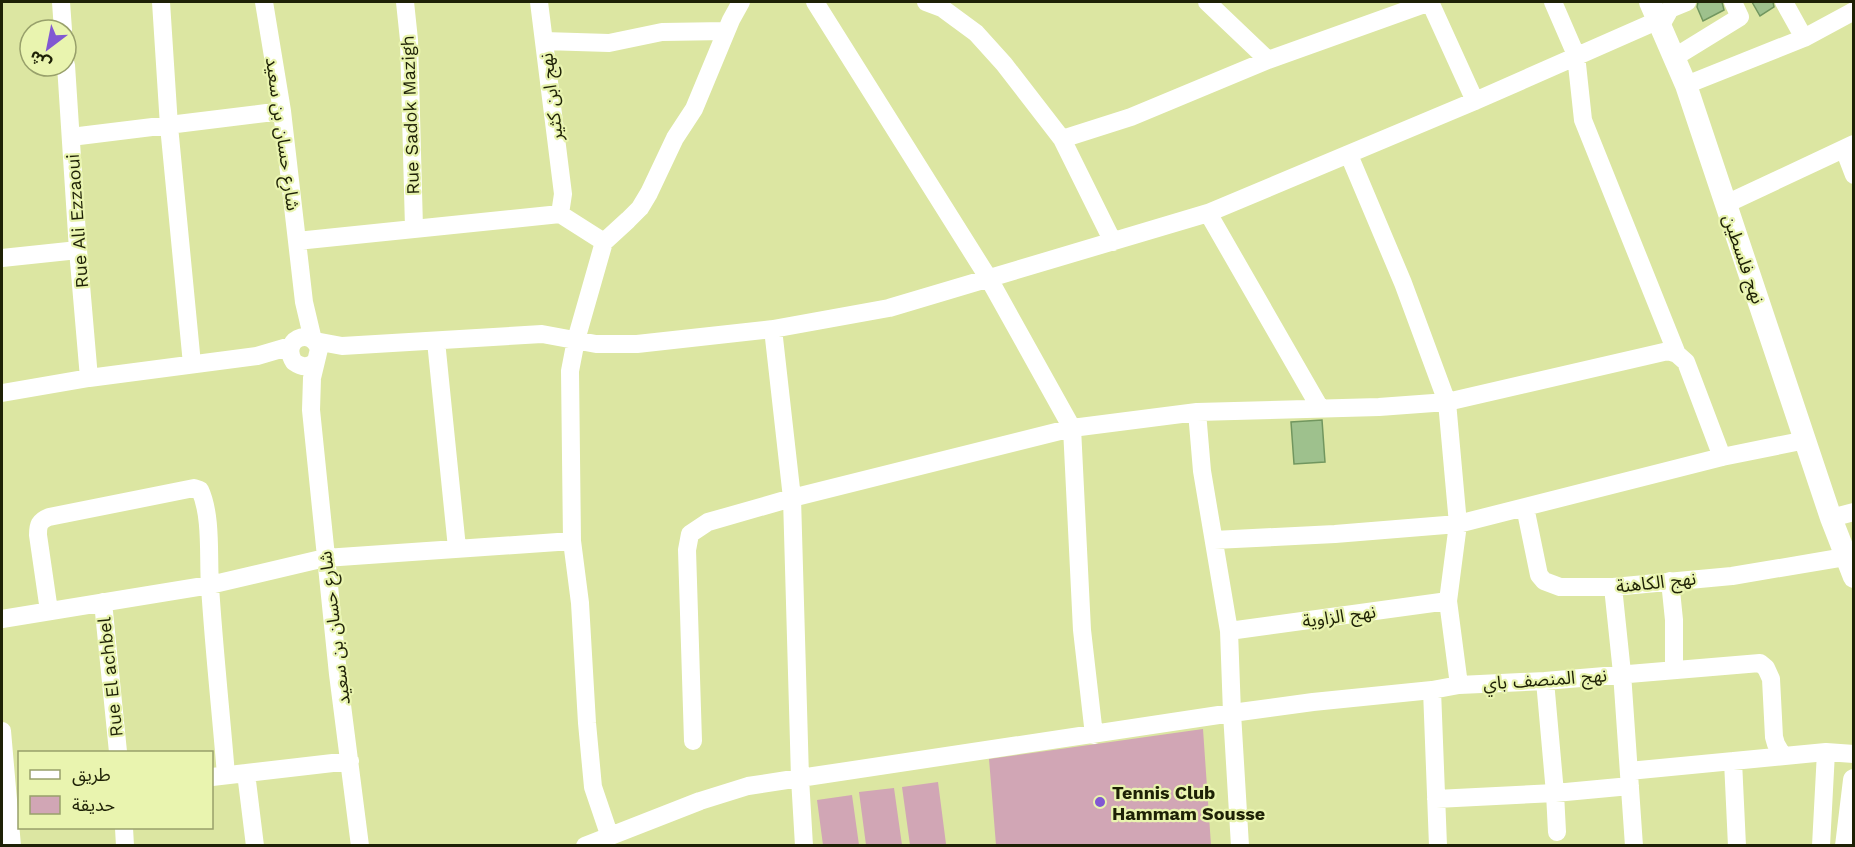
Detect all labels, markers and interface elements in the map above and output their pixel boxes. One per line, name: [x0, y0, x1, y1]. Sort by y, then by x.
north arrow: [18, 18, 78, 78]
street label: Rue Sadok Mazigh: [397, 35, 423, 195]
text: ش: [26, 46, 55, 74]
street label: نهج ابن كثير: [535, 52, 570, 143]
street label: شارع حسان بن سعيد: [258, 56, 304, 213]
street label: Rue Ali Ezzaoui: [62, 153, 92, 289]
street label: نهج فلسطين: [1716, 212, 1769, 307]
street label: شارع حسان بن سعيد: [314, 549, 358, 706]
street label: نهج الكاهنة: [1615, 567, 1697, 600]
street label: نهج الزاوية: [1301, 600, 1377, 635]
street label: Rue El achbel: [93, 616, 127, 738]
street label: نهج المنصف باي: [1482, 664, 1608, 697]
legend: [18, 751, 213, 829]
text: طريق: [72, 764, 111, 786]
place label: Tennis Club Hammam Sousse: [1112, 782, 1265, 824]
text: حديقة: [72, 794, 115, 815]
marker: Tennis Club Hammam Sousse: [1093, 795, 1107, 809]

